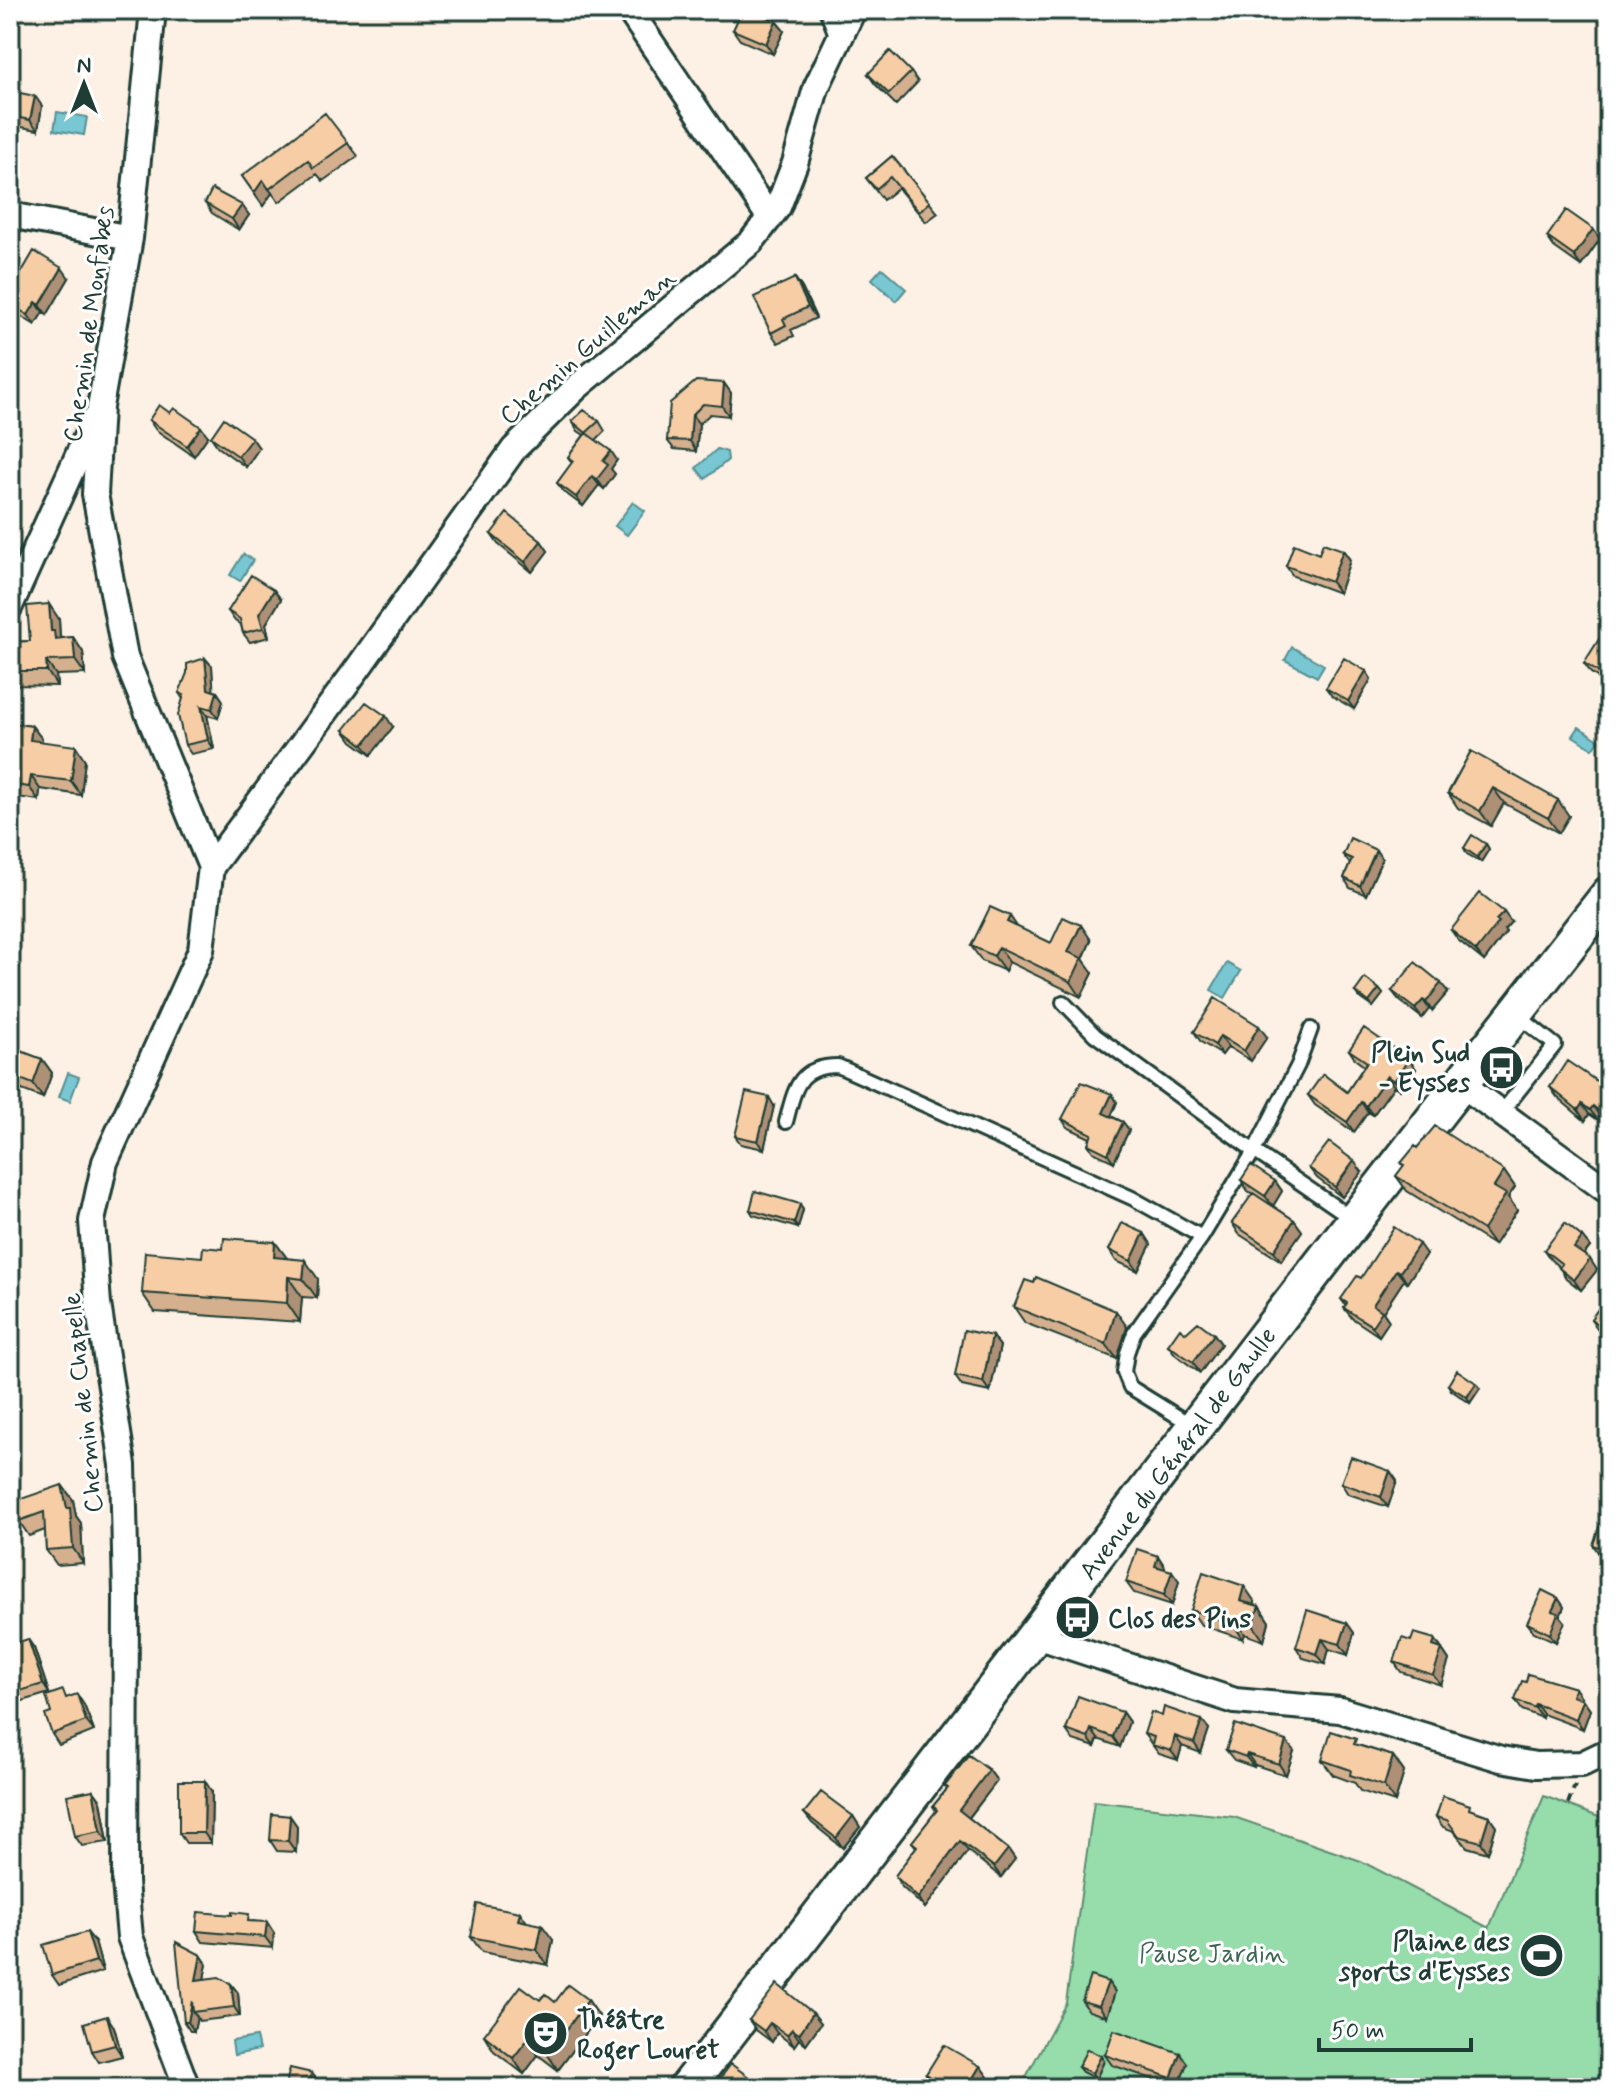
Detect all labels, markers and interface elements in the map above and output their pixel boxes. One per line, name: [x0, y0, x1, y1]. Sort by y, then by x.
north arrow: [44, 44, 124, 124]
text: N: [77, 52, 91, 80]
street label: Chemin de Monfabes: [57, 204, 123, 445]
street label: Chemin Guilleman: [493, 262, 684, 433]
place label: Plein Sud - Eysses: [1371, 1037, 1471, 1101]
bus stop icon: Plein Sud - Eysses: [1477, 1043, 1525, 1091]
street label: Chemin de Chapelle: [56, 1291, 112, 1515]
street label: Avenue du Général de Gaulle: [1072, 1321, 1285, 1588]
bus stop icon: Clos des Pins: [1053, 1594, 1101, 1642]
place label: Clos des Pins: [1108, 1603, 1252, 1637]
place label: Plaine des sports d'Eysses: [1338, 1926, 1511, 1990]
sports icon: Plaine des sports d'Eysses: [1517, 1932, 1565, 1980]
park label: Pause Jardin: [1139, 1938, 1285, 1972]
scale bar: [1319, 2002, 1471, 2052]
place label: Théâtre Roger Louret: [577, 2004, 720, 2071]
theatre icon: Théâtre Roger Louret: [522, 2010, 570, 2058]
text: 50 m: [1331, 2016, 1385, 2047]

